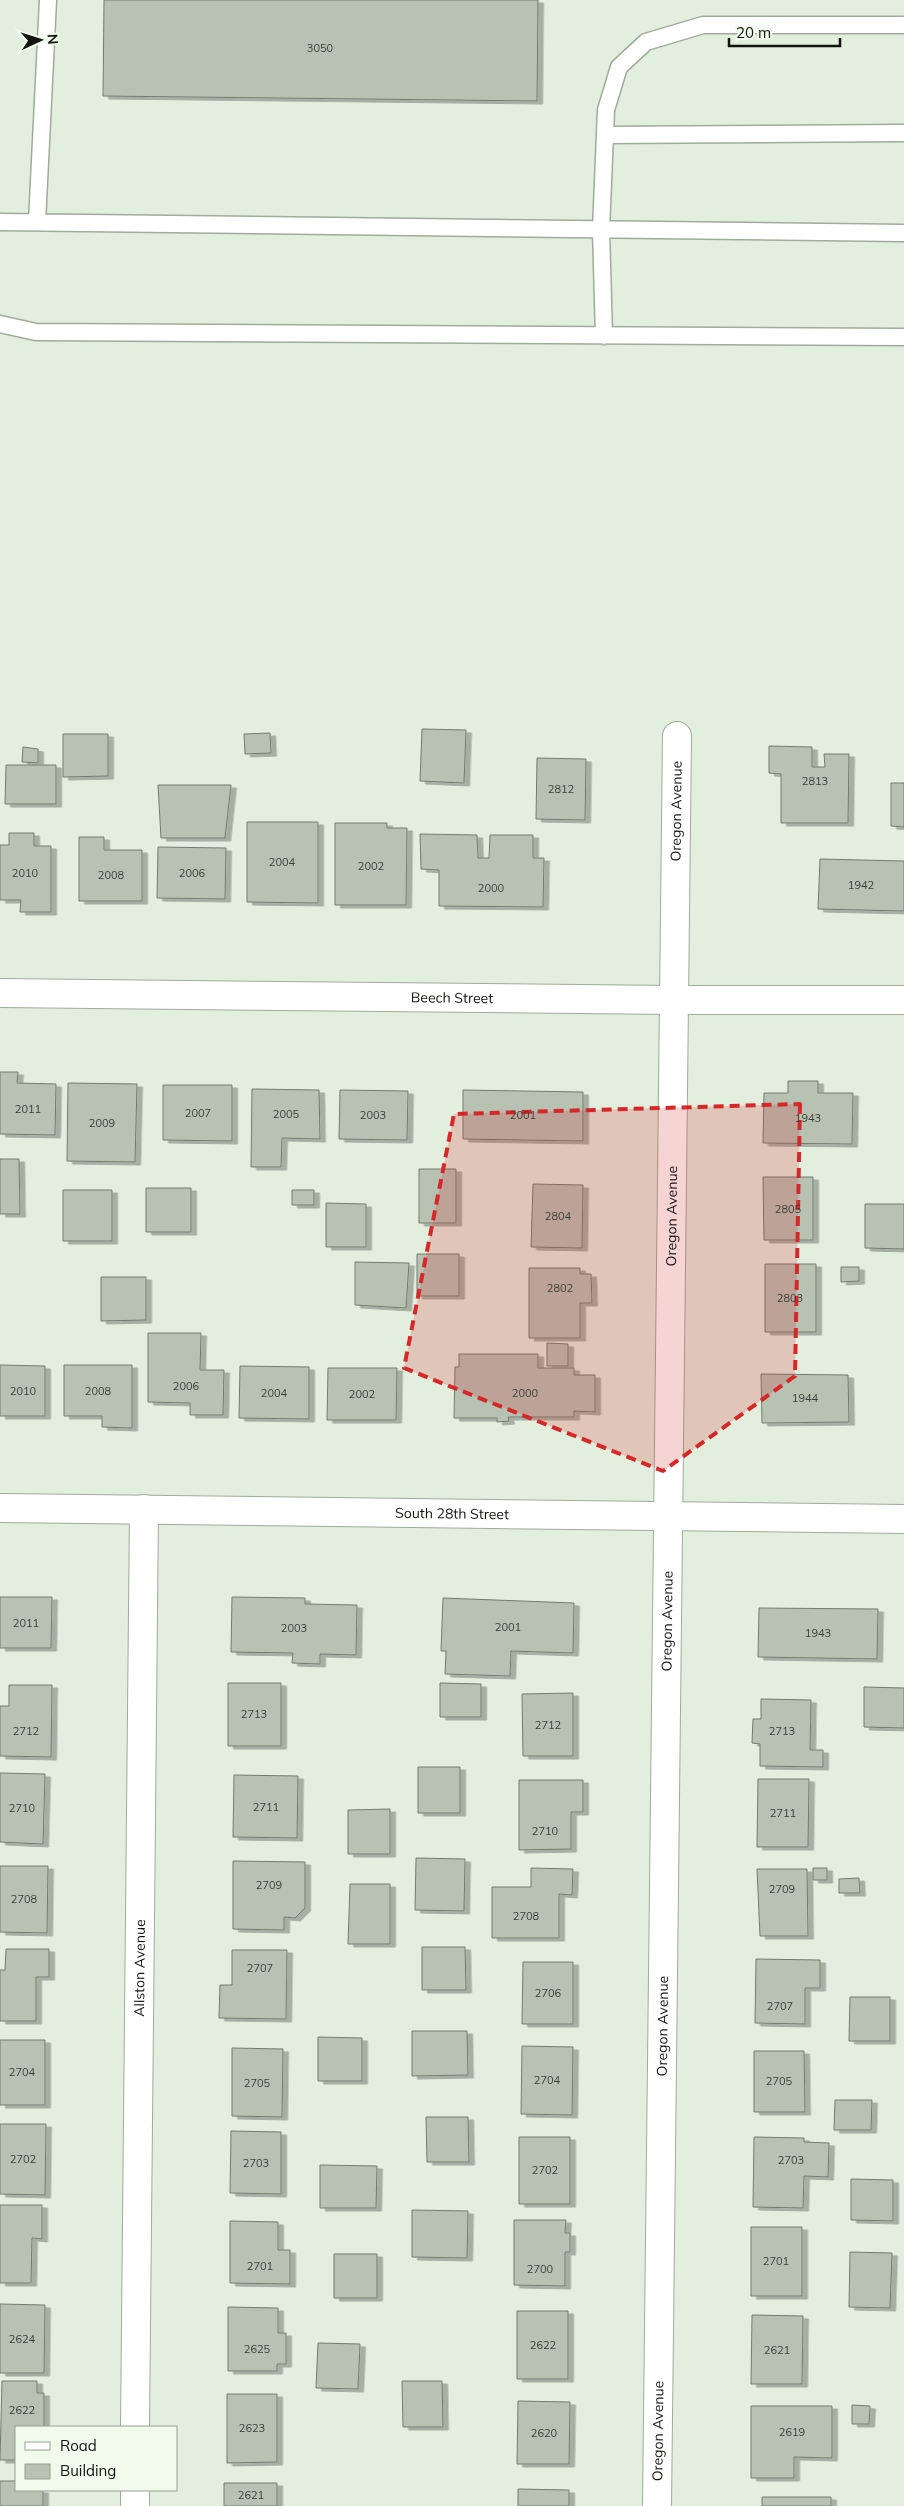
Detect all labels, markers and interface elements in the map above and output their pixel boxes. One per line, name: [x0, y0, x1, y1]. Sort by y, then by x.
north arrow: [15, 15, 65, 65]
scale bar: [729, 15, 840, 47]
text: 20 m: [736, 23, 771, 42]
text: N: [44, 33, 62, 45]
house number: 3050: [307, 41, 334, 55]
street label: Oregon Avenue: [667, 761, 686, 861]
house number: 2813: [802, 774, 828, 788]
house number: 2812: [548, 782, 575, 796]
house number: 2004: [269, 855, 296, 869]
house number: 2002: [358, 859, 385, 873]
house number: 2010: [12, 866, 39, 880]
house number: 2006: [179, 866, 206, 880]
house number: 2008: [98, 868, 125, 882]
house number: 1942: [848, 878, 875, 892]
house number: 2000: [478, 881, 505, 895]
street label: Beech Street: [411, 988, 493, 1007]
house number: 2011: [15, 1102, 41, 1116]
house number: 2007: [185, 1106, 211, 1120]
house number: 2005: [273, 1107, 300, 1121]
house number: 2003: [360, 1108, 386, 1122]
house number: 2001: [510, 1108, 536, 1122]
house number: 1943: [795, 1111, 821, 1125]
house number: 2009: [89, 1116, 115, 1130]
street label: Oregon Avenue: [662, 1166, 681, 1266]
house number: 2805: [775, 1202, 802, 1216]
house number: 2804: [545, 1209, 572, 1223]
house number: 2802: [547, 1281, 574, 1295]
house number: 2803: [777, 1291, 803, 1305]
house number: 2006: [173, 1379, 200, 1393]
house number: 2010: [10, 1384, 37, 1398]
house number: 2008: [85, 1384, 112, 1398]
house number: 2004: [261, 1386, 288, 1400]
house number: 2000: [512, 1386, 539, 1400]
house number: 2002: [349, 1387, 376, 1401]
house number: 1944: [792, 1391, 819, 1405]
street label: South 28th Street: [395, 1504, 509, 1523]
street label: Oregon Avenue: [657, 1571, 677, 1671]
house number: 2011: [13, 1616, 39, 1630]
house number: 2001: [495, 1620, 521, 1634]
house number: 2003: [281, 1621, 307, 1635]
house number: 1943: [805, 1626, 831, 1640]
house number: 2713: [241, 1707, 267, 1721]
house number: 2712: [535, 1718, 562, 1732]
house number: 2712: [13, 1724, 40, 1738]
house number: 2713: [769, 1724, 795, 1738]
house number: 2711: [253, 1800, 279, 1814]
house number: 2710: [9, 1801, 36, 1815]
house number: 2711: [770, 1806, 796, 1820]
house number: 2710: [532, 1824, 559, 1838]
house number: 2709: [256, 1878, 282, 1892]
house number: 2709: [769, 1882, 795, 1896]
house number: 2708: [11, 1892, 38, 1906]
house number: 2708: [513, 1909, 540, 1923]
street label: Allston Avenue: [130, 1919, 149, 2017]
house number: 2707: [247, 1961, 273, 1975]
street label: Oregon Avenue: [653, 1976, 672, 2076]
house number: 2706: [535, 1986, 562, 2000]
house number: 2707: [767, 1999, 793, 2013]
house number: 2704: [9, 2065, 36, 2079]
house number: 2704: [534, 2073, 561, 2087]
house number: 2705: [766, 2074, 793, 2088]
house number: 2705: [244, 2076, 271, 2090]
house number: 2702: [10, 2152, 37, 2166]
house number: 2703: [778, 2153, 804, 2167]
house number: 2703: [243, 2156, 269, 2170]
house number: 2702: [532, 2163, 559, 2177]
house number: 2701: [763, 2254, 789, 2268]
house number: 2701: [247, 2259, 273, 2273]
house number: 2700: [527, 2262, 554, 2276]
house number: 2624: [9, 2332, 36, 2346]
house number: 2622: [530, 2338, 557, 2352]
house number: 2625: [244, 2342, 271, 2356]
house number: 2621: [764, 2343, 790, 2357]
street label: Oregon Avenue: [648, 2381, 667, 2481]
house number: 2622: [9, 2403, 36, 2417]
house number: 2623: [239, 2421, 265, 2435]
house number: 2619: [779, 2425, 805, 2439]
legend: [15, 2426, 178, 2491]
house number: 2620: [531, 2426, 558, 2440]
text: Road: [60, 2436, 97, 2455]
text: Building: [60, 2461, 116, 2480]
house number: 2621: [238, 2488, 264, 2502]

